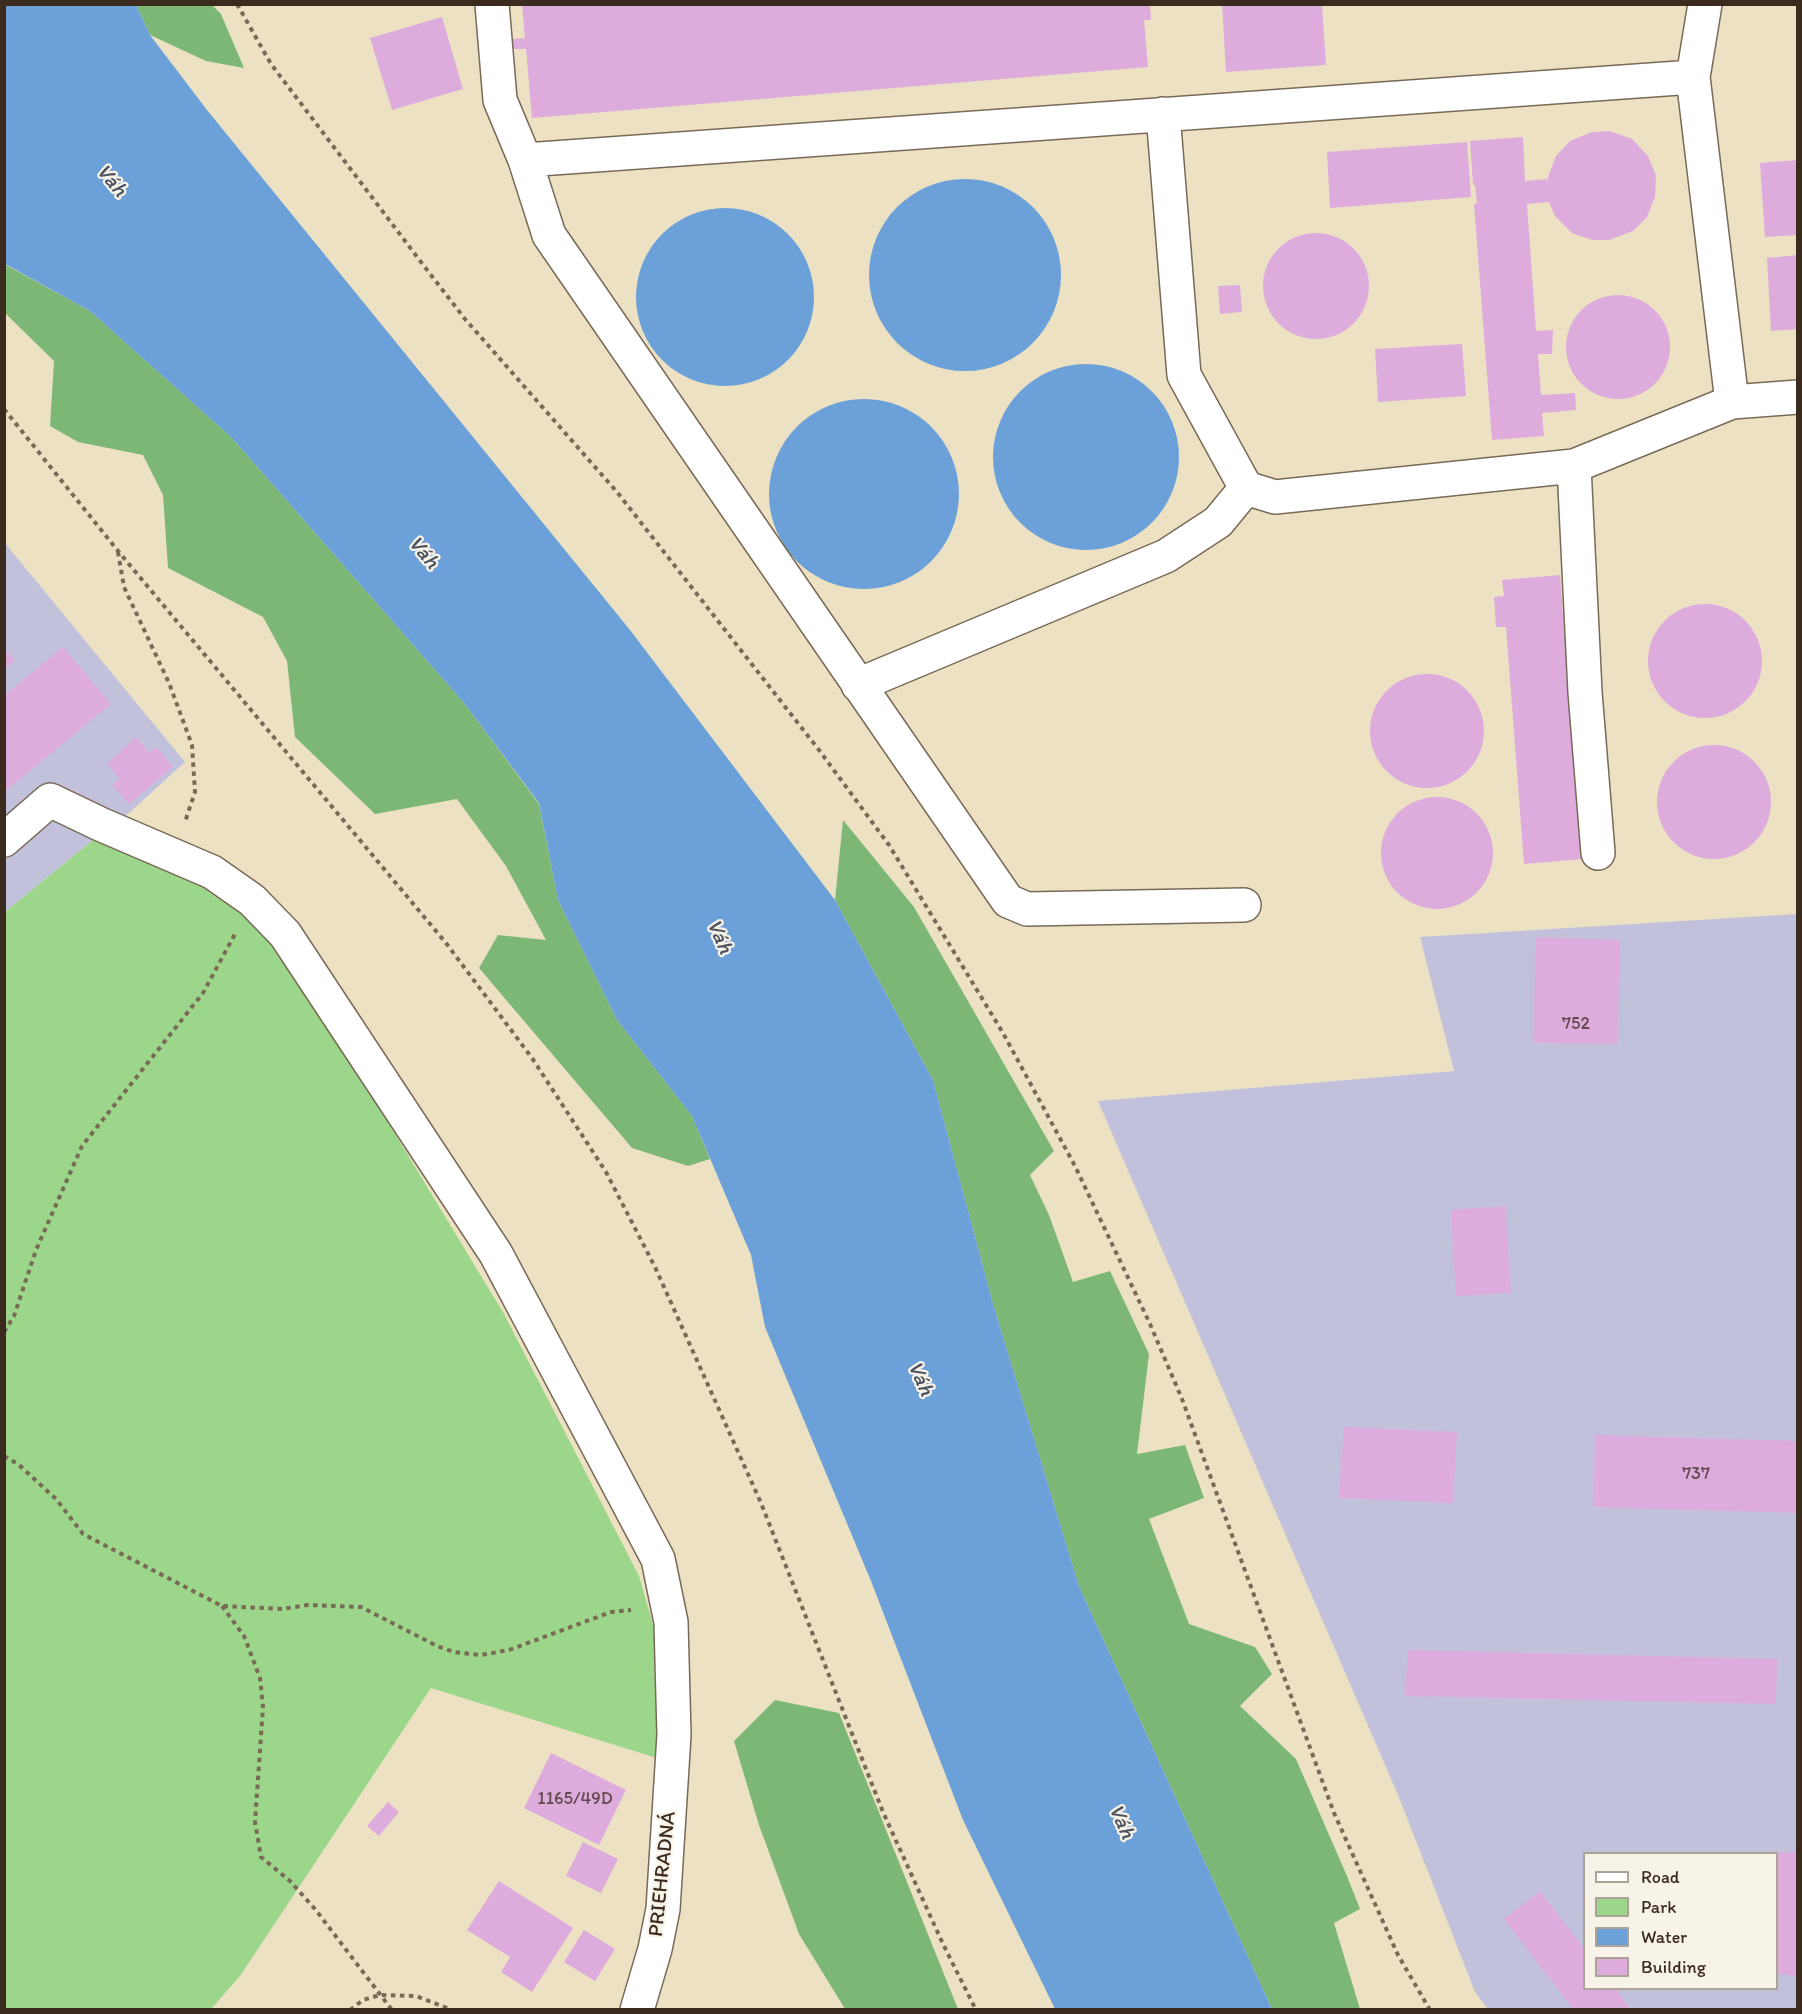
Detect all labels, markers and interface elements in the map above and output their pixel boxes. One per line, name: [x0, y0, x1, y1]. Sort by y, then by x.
water label: Váh: [90, 159, 132, 203]
water label: Váh: [402, 531, 444, 575]
water label: Váh: [700, 915, 738, 959]
house number: 752: [1562, 1013, 1590, 1035]
water label: Váh: [901, 1357, 939, 1401]
house number: 737: [1682, 1463, 1710, 1485]
house number: 1165/49D: [537, 1788, 613, 1810]
water label: Váh: [1102, 1800, 1140, 1844]
street label: PRIEHRADNÁ: [644, 1810, 682, 1938]
legend: [1583, 1852, 1778, 1990]
text: Road: [1641, 1866, 1680, 1888]
text: Park: [1641, 1896, 1676, 1918]
text: Water: [1641, 1926, 1687, 1948]
text: Building: [1641, 1956, 1706, 1978]

